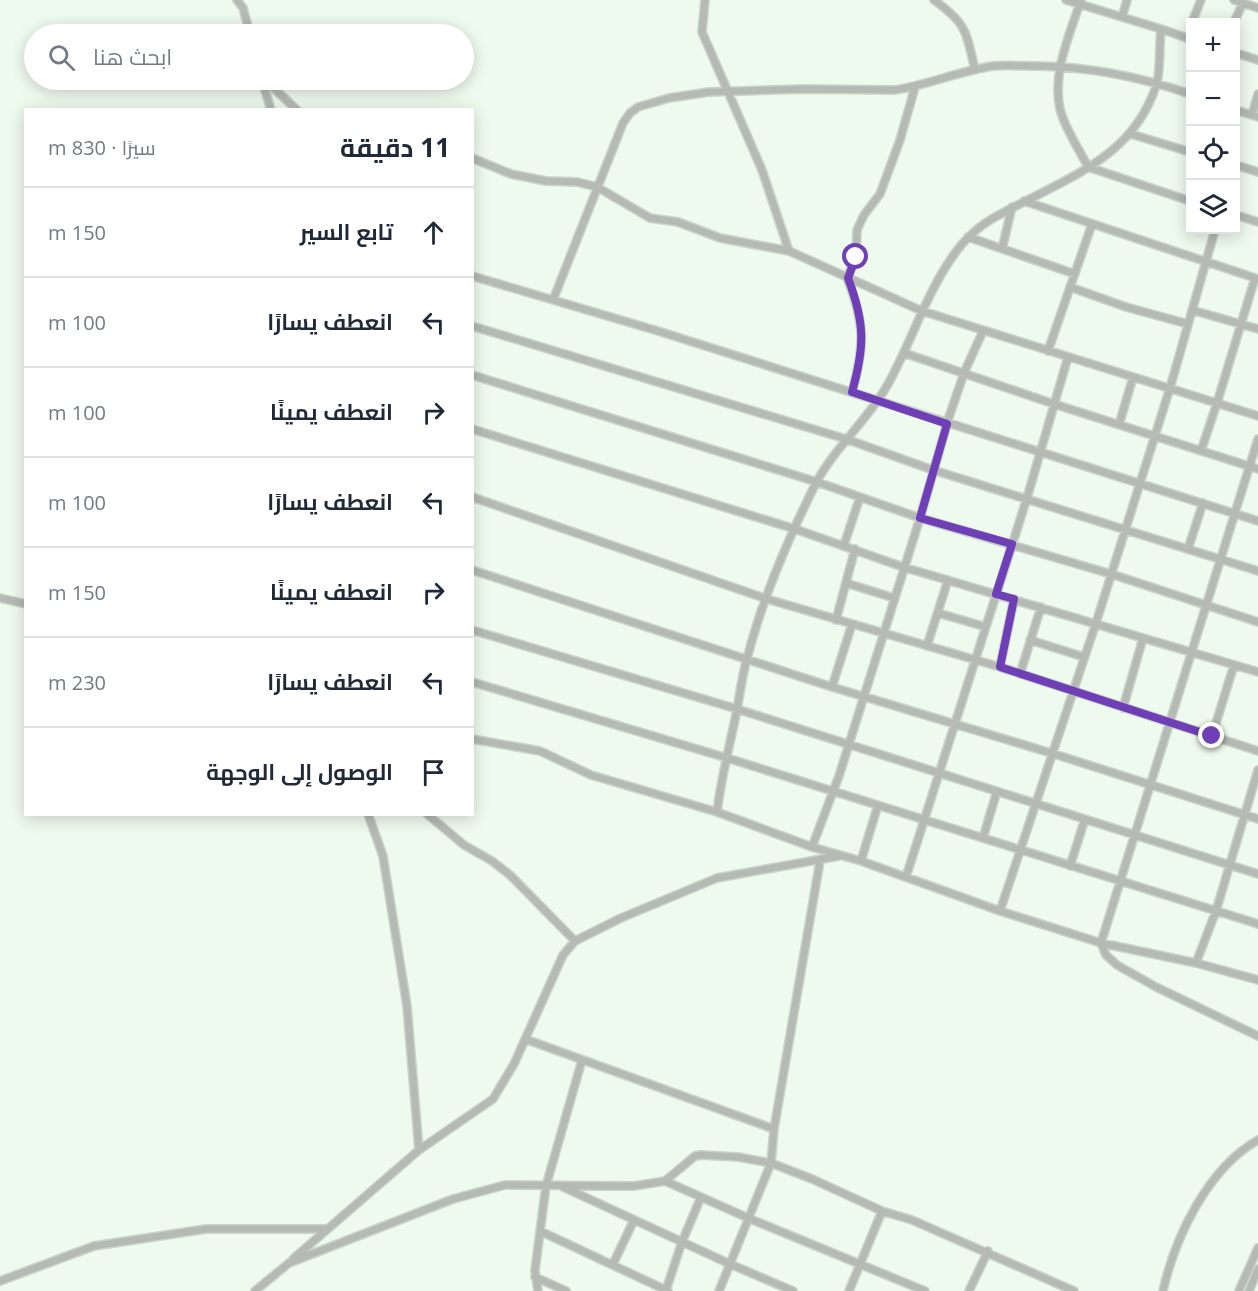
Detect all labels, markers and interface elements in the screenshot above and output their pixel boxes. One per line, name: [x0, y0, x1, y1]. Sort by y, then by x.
map controls: [1186, 18, 1240, 234]
button: +: [1186, 18, 1240, 72]
search box: [24, 24, 474, 90]
icon: search: [45, 41, 78, 74]
text: ابحث هنا: [93, 41, 172, 71]
button: −: [1186, 72, 1240, 126]
button: locate: [1186, 126, 1240, 180]
text: 11 دقيقة: [340, 129, 450, 165]
text: سيرًا · 830 m: [48, 134, 155, 161]
button: layers: [1186, 180, 1240, 234]
text: تابع السير: [300, 216, 393, 246]
icon: ahead: [417, 216, 450, 249]
text: 150 m: [48, 219, 106, 246]
route start: [842, 243, 868, 269]
text: انعطف يسارًا: [267, 306, 393, 336]
icon: left: [417, 306, 450, 339]
text: 100 m: [48, 309, 106, 336]
text: انعطف يمينًا: [270, 396, 393, 426]
icon: right: [417, 396, 450, 429]
text: 100 m: [48, 399, 106, 426]
text: انعطف يسارًا: [267, 486, 393, 516]
icon: left: [417, 486, 450, 519]
text: 100 m: [48, 489, 106, 516]
text: انعطف يمينًا: [270, 576, 393, 606]
icon: right: [417, 576, 450, 609]
text: 150 m: [48, 579, 106, 606]
text: انعطف يسارًا: [267, 666, 393, 696]
icon: left: [417, 666, 450, 699]
text: 230 m: [48, 669, 106, 696]
route end: [1198, 722, 1224, 748]
text: الوصول إلى الوجهة: [206, 756, 393, 786]
icon: arrive: [417, 756, 450, 789]

